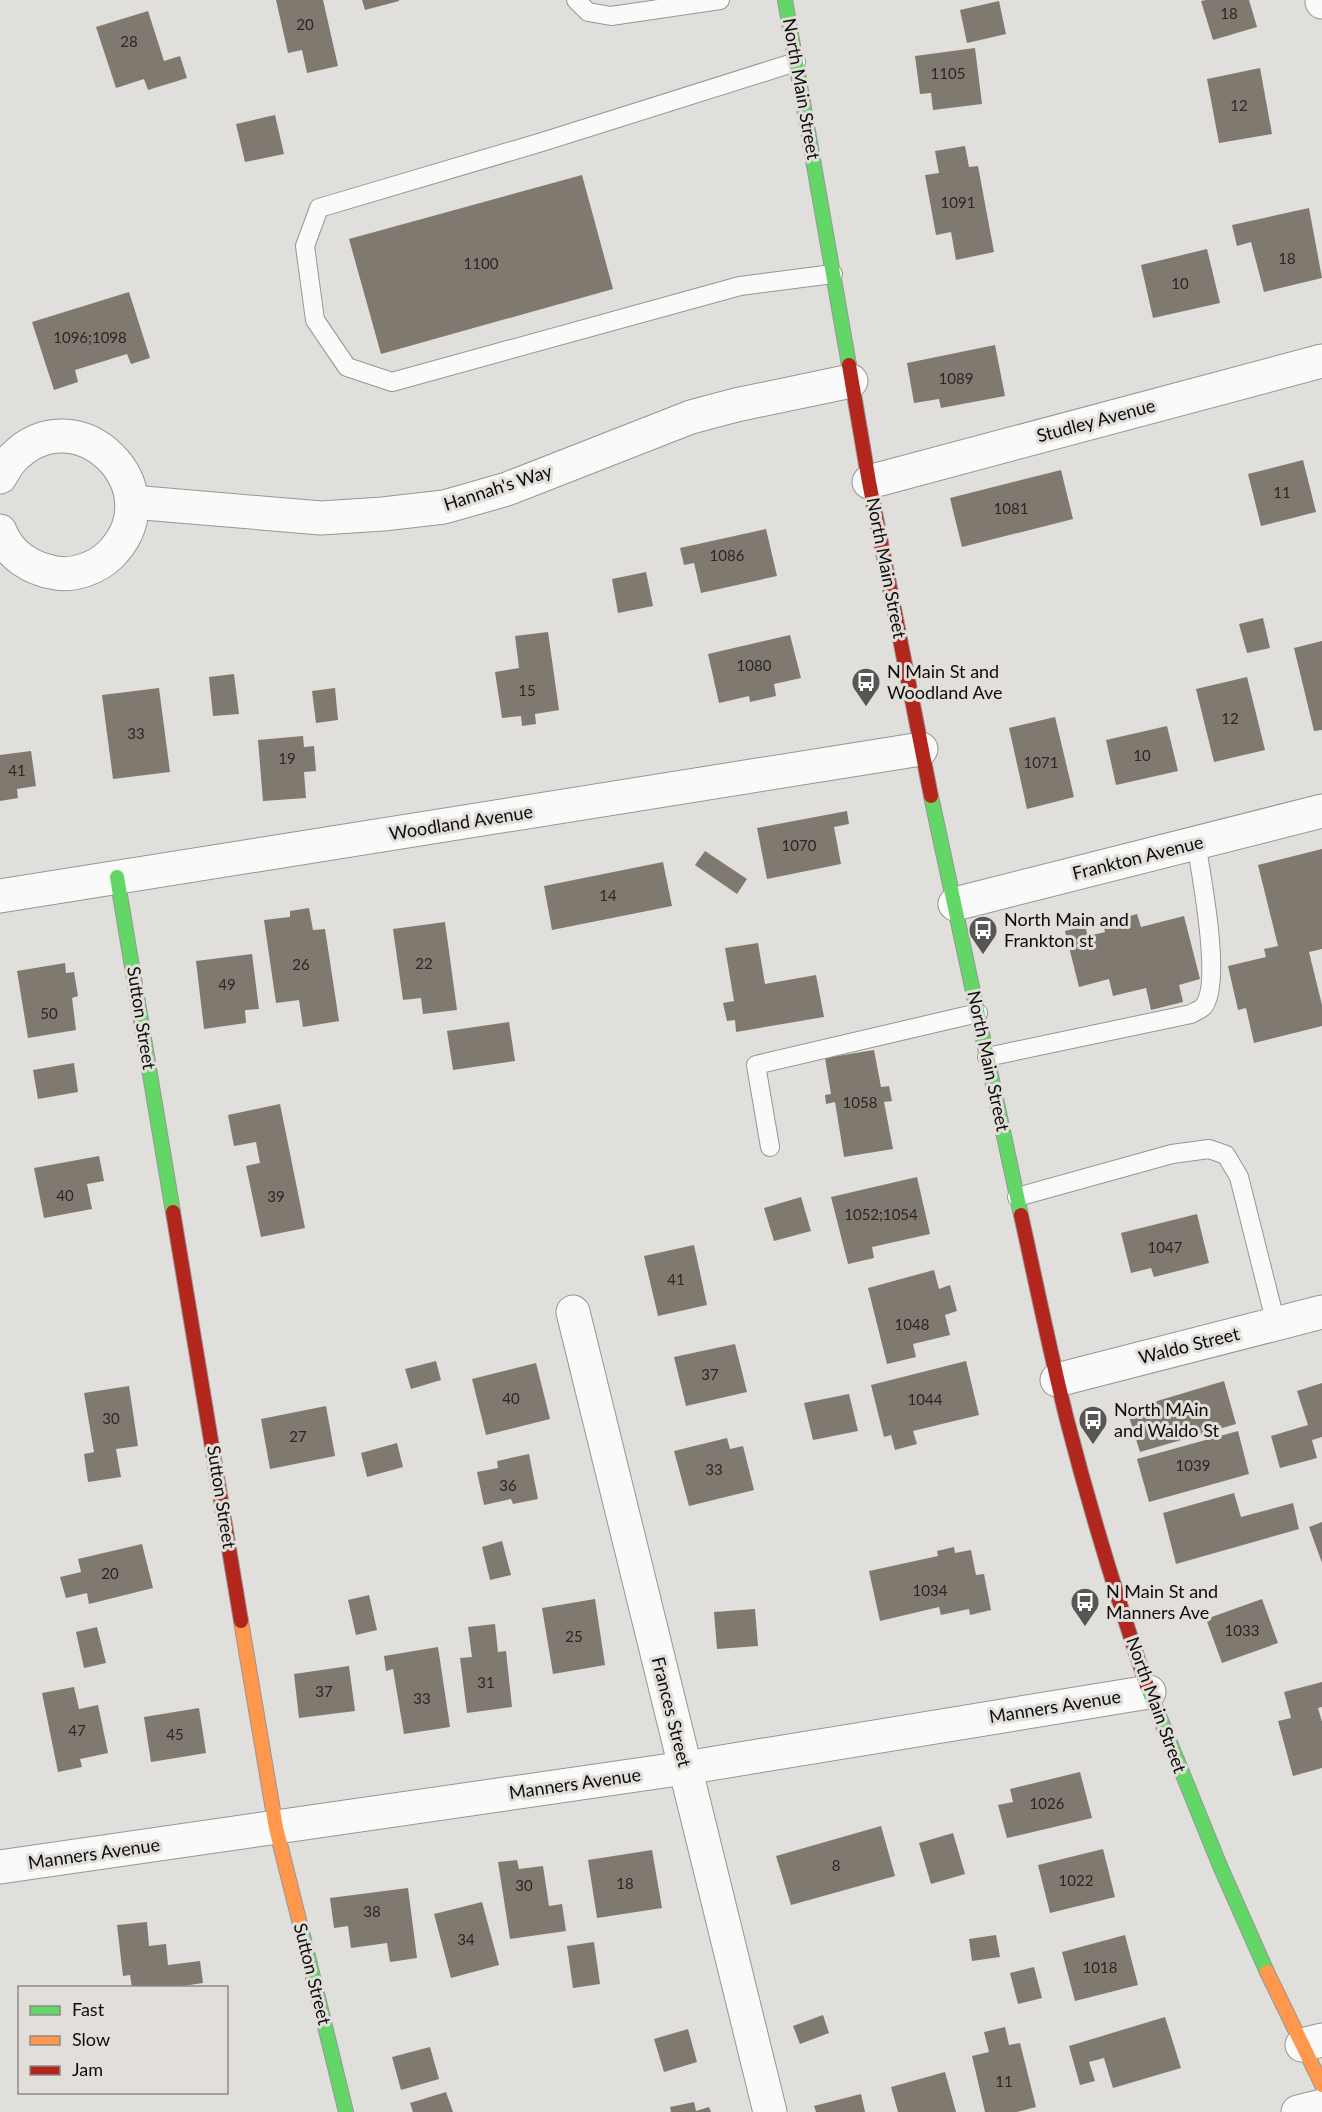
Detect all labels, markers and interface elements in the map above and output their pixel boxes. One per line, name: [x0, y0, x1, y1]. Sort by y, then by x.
house number: 18: [1220, 4, 1238, 22]
house number: 20: [296, 15, 314, 33]
street label: North Main Street: [779, 16, 825, 162]
house number: 28: [120, 32, 138, 50]
house number: 1105: [931, 64, 965, 82]
house number: 12: [1230, 96, 1248, 114]
house number: 1091: [941, 193, 975, 211]
house number: 18: [1278, 249, 1296, 267]
house number: 1100: [464, 254, 499, 272]
house number: 10: [1171, 274, 1189, 292]
house number: 1096;1098: [53, 328, 127, 346]
house number: 1089: [939, 369, 973, 387]
street label: Studley Avenue: [1034, 394, 1157, 446]
street label: Hannah's Way: [441, 459, 555, 515]
house number: 11: [1273, 483, 1291, 501]
street label: North Main Street: [863, 495, 912, 641]
house number: 1081: [994, 499, 1028, 517]
house number: 1086: [710, 546, 745, 564]
house number: 1080: [737, 656, 772, 674]
place label: N Main St and Woodland Ave: [887, 660, 1002, 703]
bus stop icon: N Main St and Woodland Ave: [850, 666, 882, 708]
house number: 15: [518, 681, 536, 699]
house number: 12: [1221, 709, 1239, 727]
house number: 33: [127, 724, 145, 742]
house number: 10: [1133, 746, 1151, 764]
house number: 19: [278, 749, 296, 767]
house number: 1071: [1024, 753, 1058, 771]
house number: 41: [8, 761, 26, 779]
street label: Woodland Avenue: [387, 800, 534, 844]
street label: Frankton Avenue: [1070, 830, 1206, 884]
house number: 1070: [782, 836, 817, 854]
house number: 14: [599, 886, 617, 904]
place label: North Main and Frankton st: [1004, 908, 1129, 951]
bus stop icon: North Main and Frankton st: [967, 914, 999, 956]
house number: 22: [415, 954, 433, 972]
house number: 26: [292, 955, 310, 973]
street label: Sutton Street: [123, 965, 161, 1072]
house number: 49: [218, 975, 236, 993]
street label: North Main Street: [963, 989, 1015, 1134]
house number: 50: [40, 1004, 58, 1022]
house number: 1058: [843, 1093, 877, 1111]
house number: 40: [56, 1186, 74, 1204]
house number: 39: [267, 1187, 285, 1205]
house number: 1052;1054: [844, 1205, 918, 1223]
house number: 1047: [1148, 1238, 1183, 1256]
house number: 41: [667, 1270, 685, 1288]
house number: 1048: [895, 1315, 929, 1333]
street label: Waldo Street: [1136, 1322, 1242, 1368]
house number: 37: [701, 1365, 719, 1383]
house number: 40: [502, 1389, 520, 1407]
house number: 1044: [908, 1390, 943, 1408]
place label: North MAin and Waldo St: [1114, 1398, 1220, 1441]
bus stop icon: North MAin and Waldo St: [1077, 1404, 1109, 1446]
house number: 30: [102, 1409, 120, 1427]
house number: 27: [289, 1427, 307, 1445]
street label: Sutton Street: [203, 1444, 241, 1551]
house number: 1039: [1176, 1456, 1210, 1474]
house number: 33: [705, 1460, 723, 1478]
house number: 36: [499, 1476, 517, 1494]
house number: 20: [101, 1564, 119, 1582]
place label: N Main St and Manners Ave: [1106, 1580, 1218, 1623]
house number: 1034: [913, 1581, 948, 1599]
bus stop icon: N Main St and Manners Ave: [1069, 1586, 1101, 1628]
house number: 1033: [1225, 1621, 1259, 1639]
house number: 25: [565, 1627, 583, 1645]
street label: North Main Street: [1122, 1634, 1192, 1776]
street label: Frances Street: [648, 1654, 696, 1770]
house number: 31: [477, 1673, 495, 1691]
house number: 37: [315, 1682, 333, 1700]
street label: Manners Avenue: [988, 1685, 1122, 1727]
house number: 33: [413, 1689, 431, 1707]
house number: 47: [68, 1721, 86, 1739]
house number: 45: [166, 1725, 184, 1743]
street label: Manners Avenue: [508, 1763, 642, 1803]
house number: 1026: [1030, 1794, 1065, 1812]
street label: Manners Avenue: [27, 1833, 161, 1873]
house number: 8: [832, 1856, 840, 1874]
house number: 1022: [1059, 1871, 1093, 1889]
house number: 18: [616, 1874, 634, 1892]
house number: 30: [515, 1876, 533, 1894]
house number: 38: [363, 1902, 381, 1920]
street label: Sutton Street: [290, 1921, 336, 2027]
house number: 34: [457, 1930, 475, 1948]
house number: 1018: [1083, 1958, 1117, 1976]
legend: [18, 1986, 228, 2094]
text: Fast: [72, 1998, 105, 2020]
text: Slow: [72, 2028, 110, 2050]
text: Jam: [72, 2058, 103, 2080]
house number: 11: [995, 2072, 1013, 2090]

